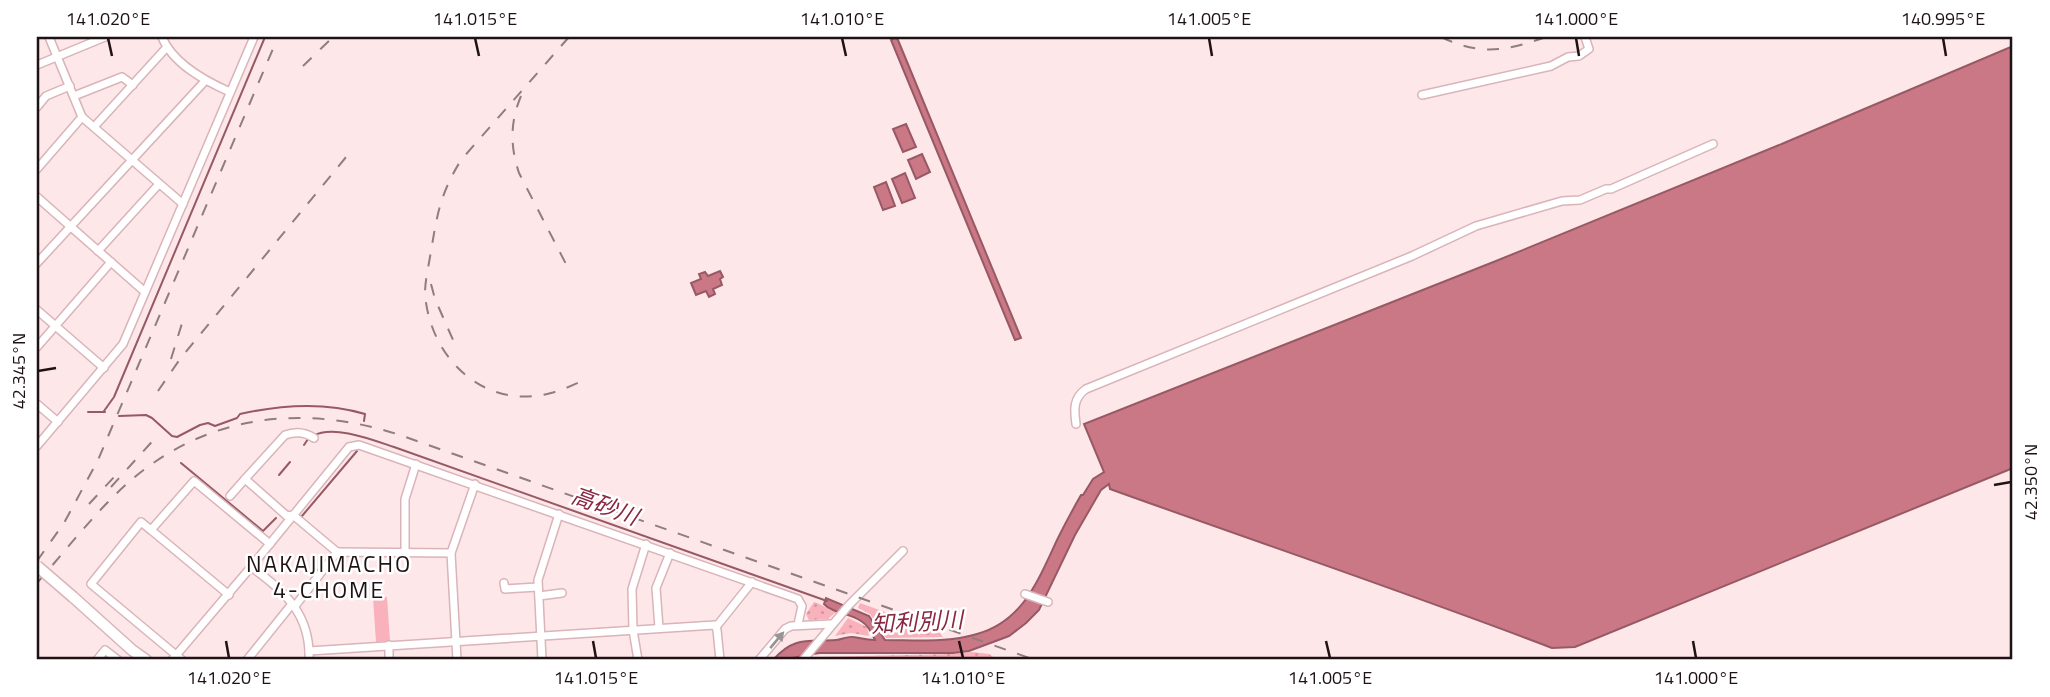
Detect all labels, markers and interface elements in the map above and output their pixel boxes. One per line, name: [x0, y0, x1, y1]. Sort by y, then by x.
text: 141.020°E: [66, 5, 150, 32]
text: 141.015°E: [433, 5, 517, 32]
text: 141.010°E: [800, 5, 884, 32]
text: 141.005°E: [1167, 5, 1251, 32]
text: 141.000°E: [1534, 5, 1618, 32]
text: 140.995°E: [1901, 5, 1985, 32]
text: 42.345°N: [5, 333, 32, 409]
text: 42.350°N: [2017, 444, 2044, 520]
water label: 高砂川: [567, 477, 646, 535]
district label: NAKAJIMACHO 4-CHOME: [246, 546, 412, 607]
water label: 知利別川: [870, 601, 967, 641]
one-way arrow: [769, 631, 784, 649]
text: 141.020°E: [187, 664, 271, 691]
text: 141.015°E: [554, 664, 638, 691]
text: 141.010°E: [921, 664, 1005, 691]
text: 141.005°E: [1288, 664, 1372, 691]
text: 141.000°E: [1654, 664, 1738, 691]

